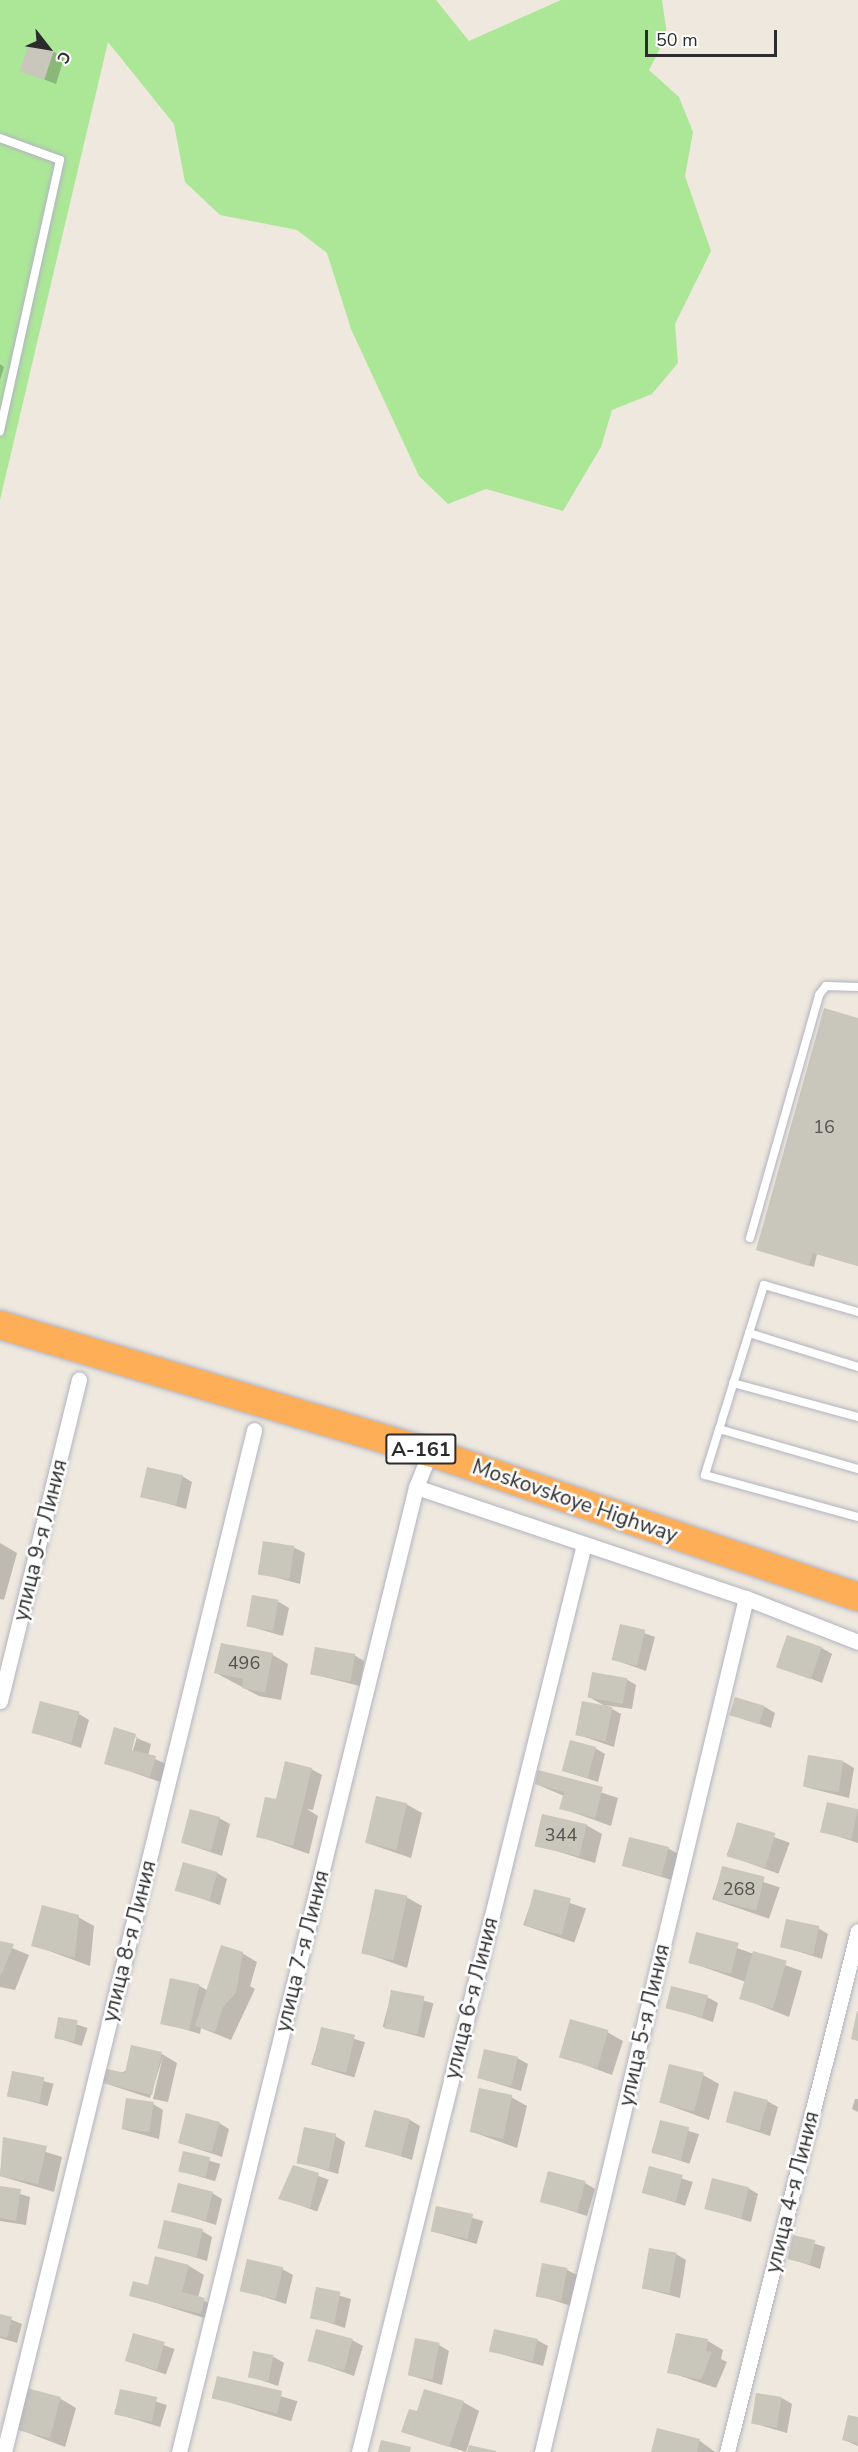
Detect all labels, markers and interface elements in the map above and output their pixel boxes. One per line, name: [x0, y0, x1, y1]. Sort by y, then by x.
north arrow: [18, 18, 78, 78]
scale bar: [648, 18, 780, 56]
text: 50 m: [656, 28, 698, 52]
text: С: [51, 47, 76, 68]
house number: 16: [813, 1116, 835, 1138]
road number: А-161: [385, 1432, 457, 1466]
street label: Moskovskoye Highway: [469, 1454, 681, 1548]
street label: улица 9-я Линия: [8, 1456, 72, 1624]
house number: 496: [228, 1652, 260, 1674]
house number: 344: [545, 1824, 577, 1846]
street label: улица 8-я Линия: [97, 1857, 161, 2025]
street label: улица 7-я Линия: [270, 1867, 334, 2035]
house number: 268: [723, 1878, 755, 1900]
street label: улица 6-я Линия: [439, 1914, 503, 2082]
street label: улица 5-я Линия: [613, 1941, 675, 2109]
street label: улица 4-я Линия: [760, 2108, 824, 2276]

